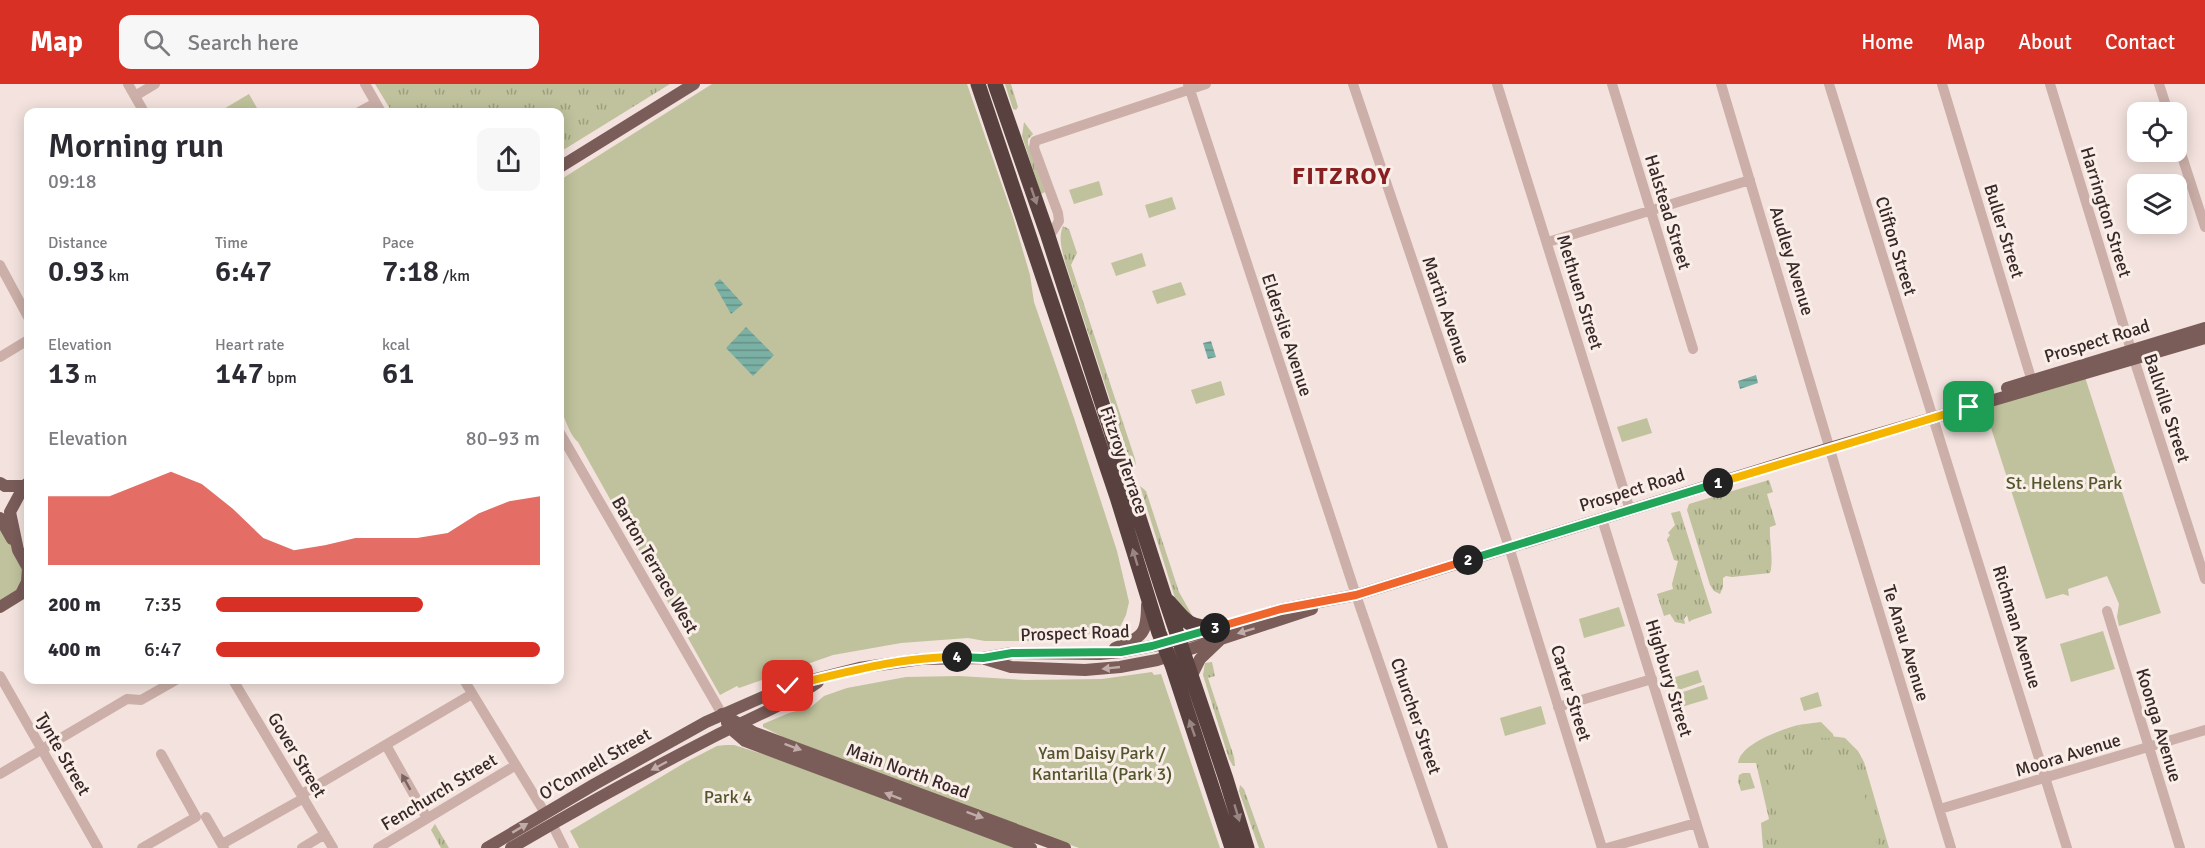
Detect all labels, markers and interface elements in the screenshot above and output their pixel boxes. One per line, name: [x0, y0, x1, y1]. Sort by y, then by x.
search box: [119, 15, 539, 69]
text: Map: [30, 25, 83, 59]
icon: search: [140, 26, 173, 59]
text: Search here: [188, 29, 299, 56]
text: Home: [1861, 29, 1914, 55]
text: Map: [1947, 29, 1985, 55]
text: About: [2018, 29, 2072, 55]
text: Contact: [2105, 29, 2175, 55]
map controls: [2127, 102, 2187, 234]
button: locate: [2127, 102, 2187, 162]
text: Morning run: [48, 126, 224, 167]
button: share: [477, 128, 540, 191]
street label: Harrington Street: [2076, 144, 2136, 280]
street label: Halstead Street: [1640, 152, 1696, 272]
district label: FITZROY: [1292, 161, 1392, 191]
text: 09:18: [48, 169, 97, 194]
button: layers: [2127, 174, 2187, 234]
street label: Buller Street: [1979, 181, 2029, 281]
one-way arrow: [1030, 187, 1039, 205]
street label: Clifton Street: [1871, 194, 1921, 298]
street label: Audley Avenue: [1765, 204, 1819, 318]
street label: Methuen Street: [1552, 232, 1608, 352]
text: Distance: [48, 233, 108, 253]
text: Time: [215, 233, 248, 253]
text: Pace: [382, 233, 414, 253]
text: 0.93: [48, 253, 105, 290]
text: 6:47: [215, 253, 272, 290]
text: 7:18: [382, 253, 439, 290]
street label: Martin Avenue: [1417, 253, 1475, 367]
text: km: [105, 266, 129, 286]
text: /km: [439, 266, 470, 286]
street label: Elderslie Avenue: [1257, 271, 1317, 399]
street label: Prospect Road: [2042, 315, 2152, 367]
text: Elevation: [48, 335, 112, 355]
text: Heart rate: [215, 335, 284, 355]
text: kcal: [382, 335, 410, 355]
street label: Ballville Street: [2139, 351, 2195, 465]
text: 13: [48, 355, 80, 392]
text: 147: [215, 355, 264, 392]
text: 61: [382, 355, 414, 392]
text: m: [80, 368, 97, 388]
text: bpm: [264, 368, 297, 388]
pin: [1943, 381, 1994, 432]
icon: arrive: [1952, 390, 1985, 423]
street label: Fitzroy Terrace: [1095, 403, 1153, 517]
text: Elevation: [48, 426, 128, 451]
text: 80–93 m: [466, 426, 540, 451]
street label: Prospect Road: [1577, 464, 1687, 516]
pin: 1: [1703, 468, 1733, 498]
park label: St. Helens Park: [2006, 472, 2122, 494]
text: 1: [1714, 473, 1722, 493]
street label: Barton Terrace West: [607, 493, 703, 637]
pin: 2: [1453, 545, 1483, 575]
one-way arrow: [1130, 547, 1139, 565]
text: 2: [1464, 550, 1472, 570]
street label: Richman Avenue: [1988, 563, 2046, 691]
street label: Te Anau Avenue: [1878, 582, 1934, 704]
text: 200 m: [48, 592, 101, 617]
text: 7:35: [144, 592, 182, 617]
pin: 3: [1200, 613, 1230, 643]
street label: Highbury Street: [1641, 616, 1697, 740]
text: 3: [1211, 618, 1219, 638]
street label: Prospect Road: [1020, 620, 1130, 646]
one-way arrow: [1237, 627, 1255, 636]
text: 400 m: [48, 637, 101, 662]
text: 6:47: [144, 637, 182, 662]
pin: 4: [942, 642, 972, 672]
street label: Carter Street: [1546, 642, 1596, 744]
text: 4: [953, 647, 961, 667]
street label: Churcher Street: [1386, 655, 1446, 777]
pin: [762, 660, 813, 711]
one-way arrow: [1101, 663, 1120, 673]
street label: Koonga Avenue: [2131, 665, 2187, 785]
icon: check: [771, 669, 804, 702]
street label: Tynte Street: [31, 709, 95, 799]
street label: Gover Street: [263, 709, 331, 801]
one-way arrow: [1187, 719, 1197, 737]
street label: O'Connell Street: [535, 723, 655, 805]
street label: Moora Avenue: [2013, 729, 2123, 781]
street label: Main North Road: [843, 739, 973, 803]
one-way arrow: [784, 742, 802, 752]
park label: Yam Daisy Park / Kantarilla (Park 3): [1032, 742, 1172, 785]
street label: Fenchurch Street: [377, 749, 501, 835]
one-way arrow: [650, 761, 667, 771]
one-way arrow: [402, 773, 412, 790]
park label: Park 4: [704, 786, 752, 808]
one-way arrow: [884, 791, 902, 801]
one-way arrow: [1233, 804, 1242, 822]
one-way arrow: [967, 810, 985, 820]
one-way arrow: [512, 823, 528, 834]

